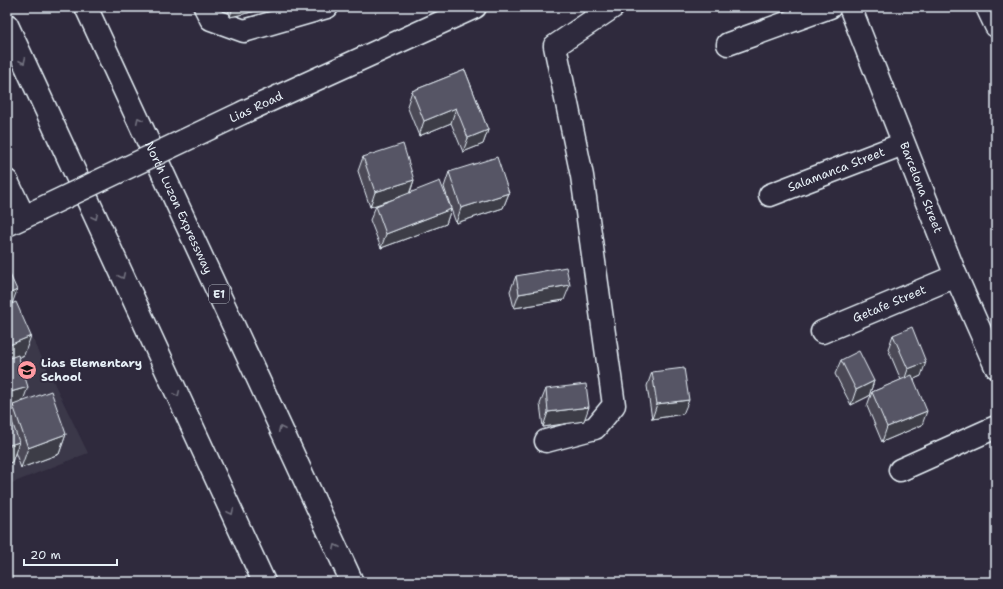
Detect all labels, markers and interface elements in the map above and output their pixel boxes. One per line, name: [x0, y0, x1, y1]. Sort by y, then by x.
one-way arrow: [18, 56, 26, 64]
street label: Lias Road: [227, 88, 286, 126]
one-way arrow: [135, 117, 143, 124]
street label: North Luzon Expressway: [141, 139, 216, 277]
street label: Barcelona Street: [896, 140, 946, 235]
street label: Salamanca Street: [785, 144, 887, 195]
one-way arrow: [90, 213, 98, 221]
one-way arrow: [117, 271, 125, 279]
street label: Getafe Street: [850, 281, 929, 326]
road number: E1: [209, 285, 229, 303]
place label: Lias Elementary School: [41, 355, 142, 385]
school or university icon: Lias Elementary School: [16, 359, 38, 381]
one-way arrow: [172, 389, 180, 397]
one-way arrow: [278, 425, 286, 433]
one-way arrow: [226, 507, 234, 515]
scale bar: [24, 541, 117, 567]
one-way arrow: [333, 543, 341, 551]
text: 20 m: [30, 547, 61, 563]

